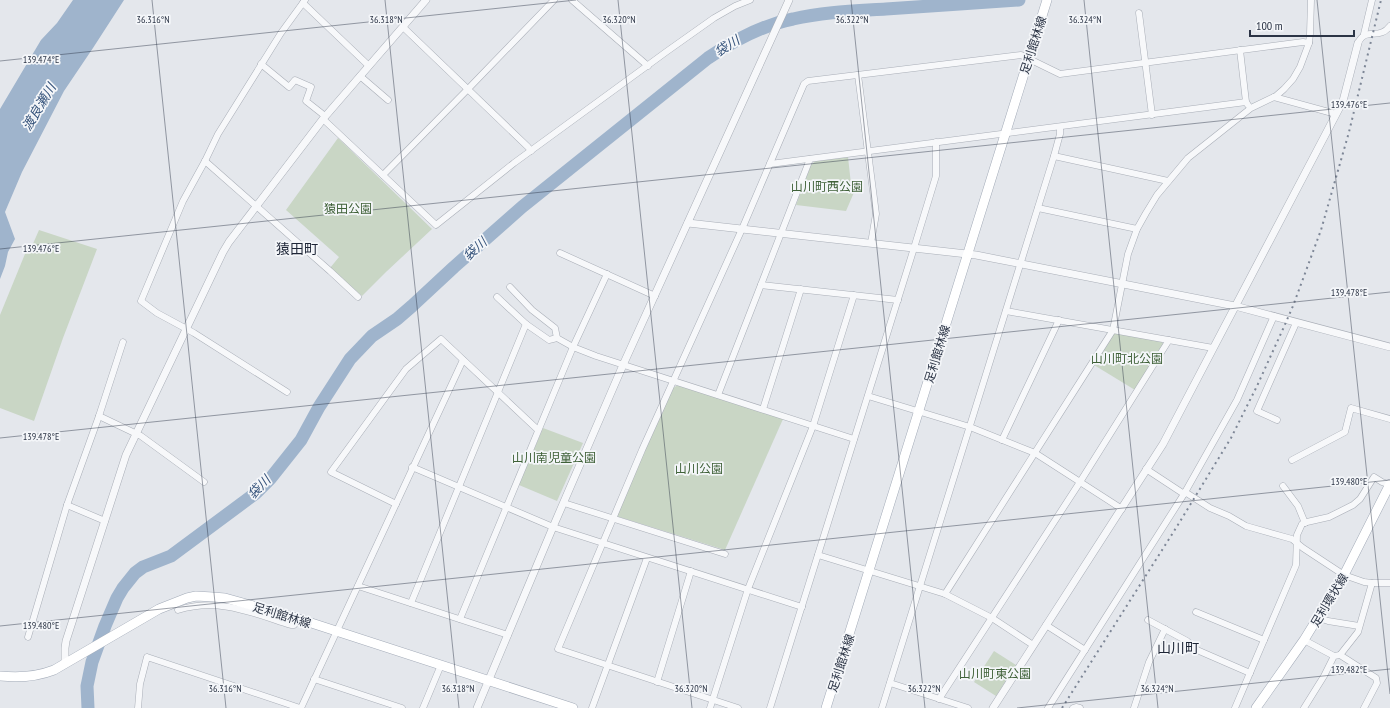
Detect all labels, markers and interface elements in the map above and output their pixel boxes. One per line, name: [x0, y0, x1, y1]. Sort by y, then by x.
scale bar: [1250, 12, 1354, 38]
text: 36.316°N: [136, 13, 170, 26]
text: 36.318°N: [369, 13, 403, 26]
text: 36.320°N: [602, 13, 636, 26]
text: 36.322°N: [835, 13, 869, 26]
text: 36.324°N: [1068, 13, 1102, 26]
street label: 足利館林線: [1017, 14, 1049, 76]
text: 100 m: [1256, 18, 1283, 33]
water label: 袋川: [711, 31, 744, 60]
text: 139.474°E: [23, 53, 59, 66]
water label: 渡良瀬川: [18, 79, 61, 134]
text: 139.476°E: [1331, 98, 1367, 111]
park label: 山川町西公園: [791, 179, 863, 194]
park label: 猿田公園: [324, 201, 372, 216]
water label: 袋川: [460, 233, 492, 264]
district label: 猿田町: [276, 240, 318, 258]
text: 139.476°E: [23, 242, 59, 255]
text: 139.478°E: [1331, 286, 1367, 299]
street label: 足利館林線: [921, 323, 953, 385]
park label: 山川町北公園: [1091, 351, 1163, 366]
text: 139.478°E: [23, 430, 59, 443]
park label: 山川南児童公園: [512, 450, 596, 465]
park label: 山川公園: [675, 461, 723, 476]
water label: 袋川: [244, 470, 276, 502]
text: 139.480°E: [1331, 475, 1367, 488]
street label: 足利環状線: [1307, 570, 1351, 630]
street label: 足利館林線: [251, 599, 313, 631]
text: 139.480°E: [23, 619, 59, 632]
street label: 足利館林線: [825, 632, 857, 694]
district label: 山川町: [1157, 639, 1199, 657]
text: 139.482°E: [1331, 663, 1367, 676]
park label: 山川町東公園: [959, 666, 1031, 681]
text: 36.316°N: [208, 682, 242, 695]
text: 36.318°N: [441, 682, 475, 695]
text: 36.320°N: [674, 682, 708, 695]
text: 36.322°N: [907, 682, 941, 695]
text: 36.324°N: [1140, 682, 1174, 695]

